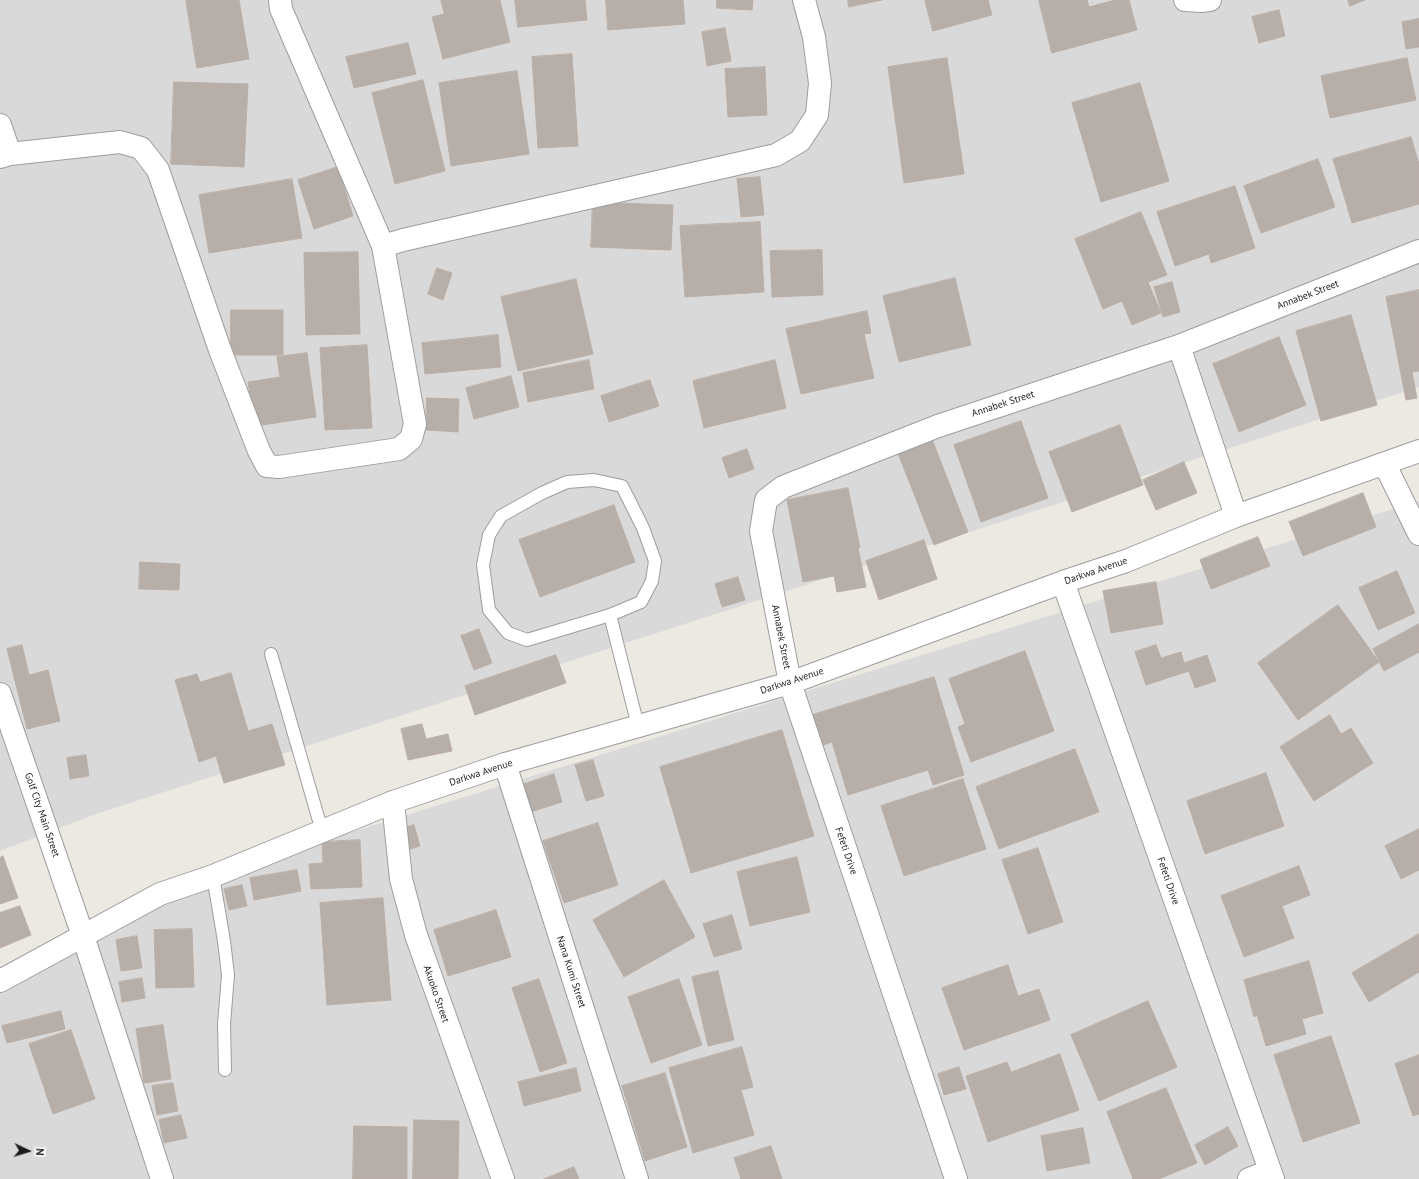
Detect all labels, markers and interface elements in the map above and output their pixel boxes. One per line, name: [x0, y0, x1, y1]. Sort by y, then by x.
street label: Annabek Street: [1275, 278, 1341, 312]
street label: Annabek Street: [970, 388, 1036, 420]
street label: Darkwa Avenue: [1063, 555, 1129, 587]
street label: Annabek Street: [769, 604, 793, 670]
street label: Darkwa Avenue: [759, 665, 825, 697]
street label: Darkwa Avenue: [448, 757, 514, 789]
street label: Golf City Main Street: [22, 771, 62, 859]
street label: Fefeti Drive: [832, 826, 860, 876]
street label: Fefeti Drive: [1154, 856, 1182, 906]
street label: Nana Kumi Street: [554, 934, 588, 1010]
street label: Akuoko Street: [421, 964, 451, 1024]
north arrow: [8, 1131, 48, 1171]
text: N: [33, 1148, 47, 1156]

